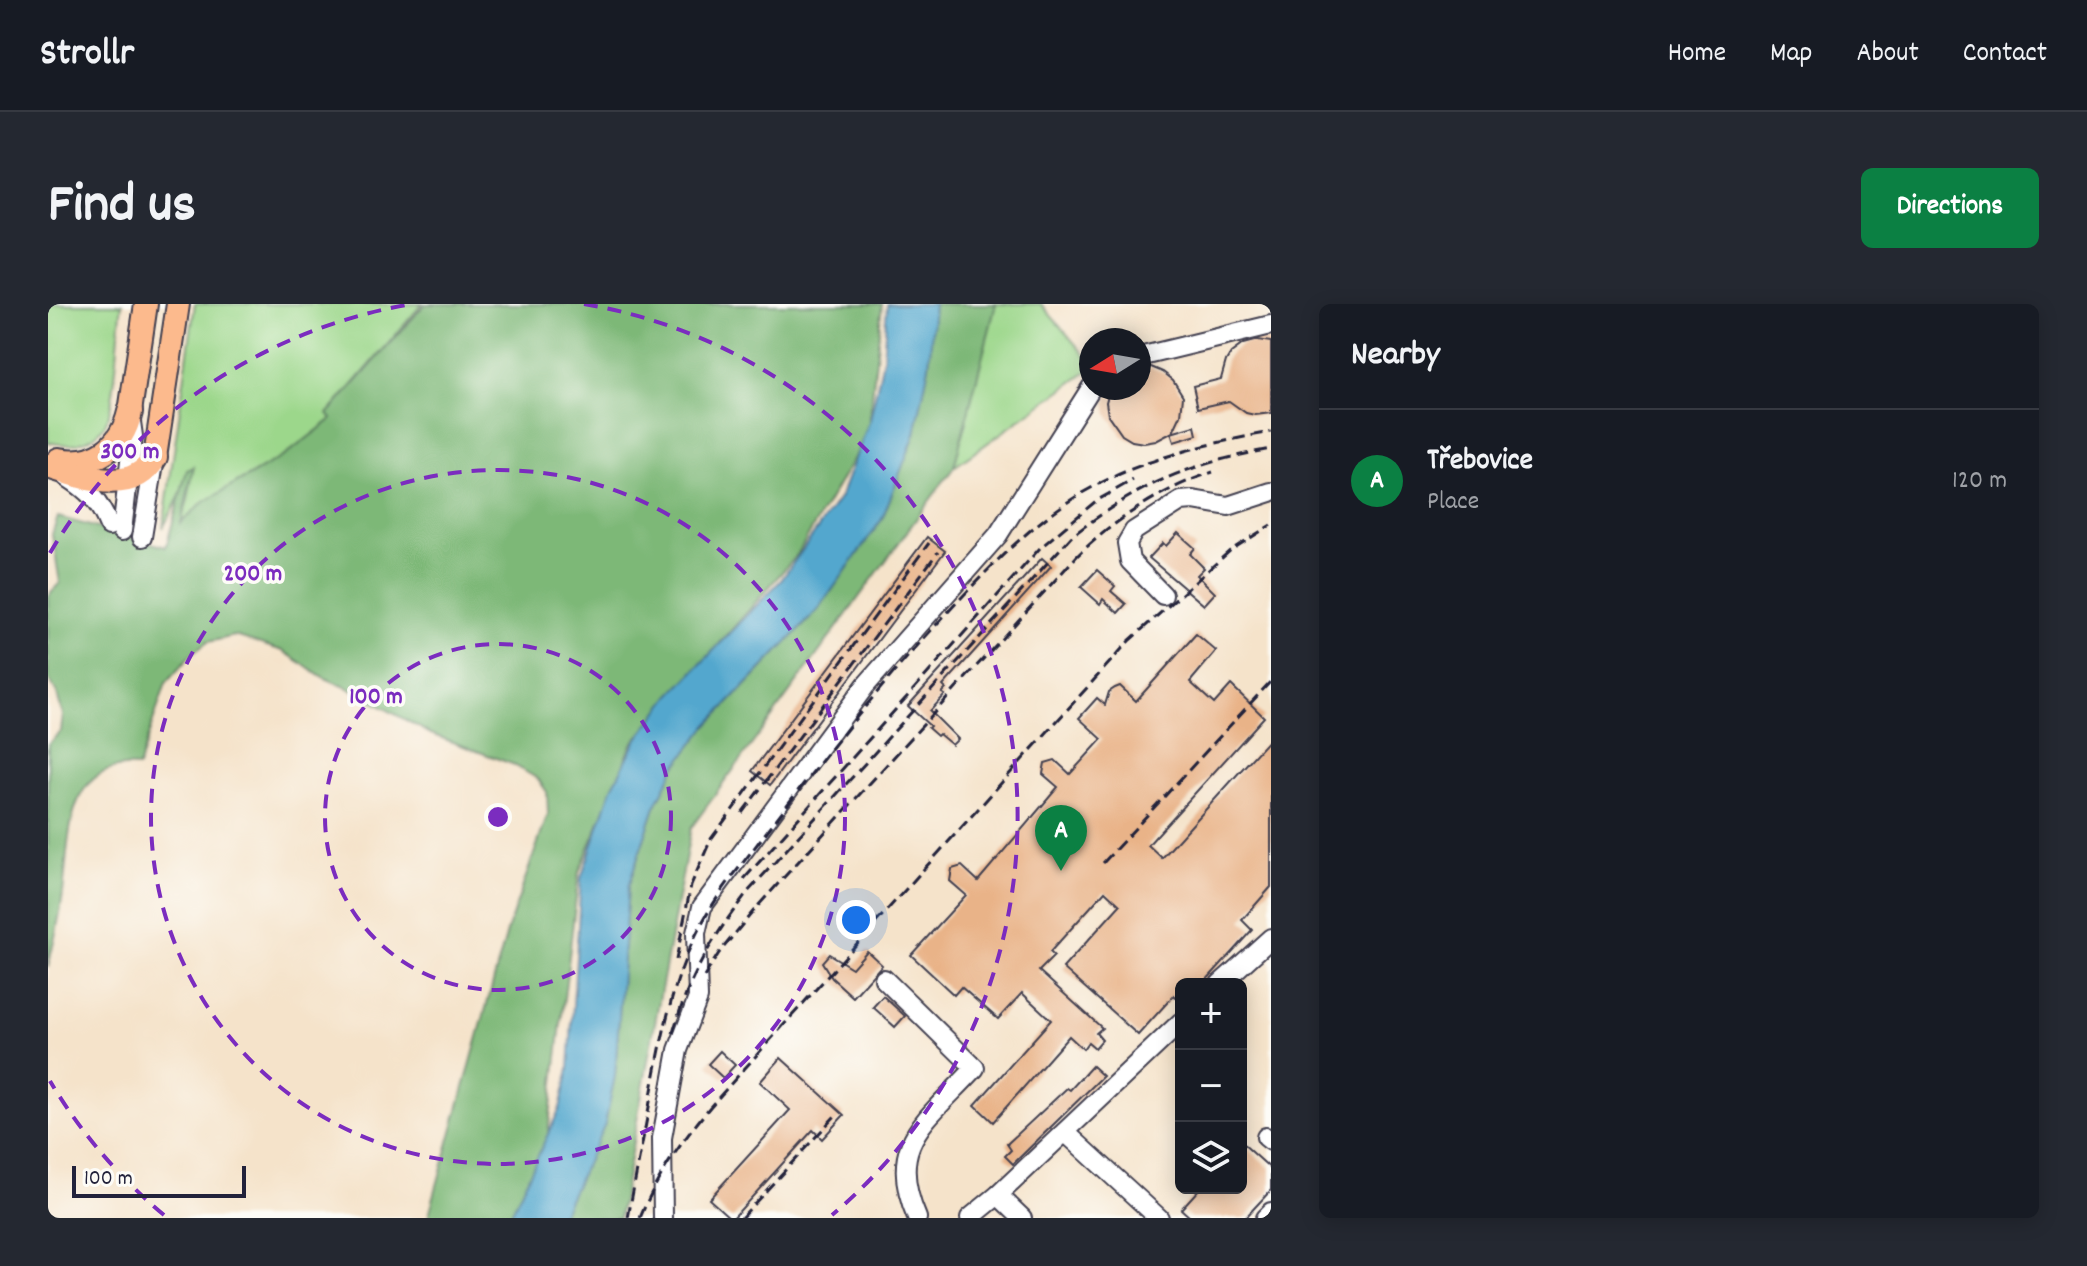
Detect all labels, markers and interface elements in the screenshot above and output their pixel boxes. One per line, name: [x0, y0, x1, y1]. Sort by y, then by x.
text: Strollr: [40, 28, 134, 83]
text: Home: [1668, 35, 1726, 75]
text: Map: [1770, 35, 1812, 75]
text: About: [1856, 35, 1919, 75]
text: Contact: [1963, 35, 2047, 75]
text: Find us: [48, 168, 196, 248]
button: Directions: [1861, 168, 2039, 248]
north arrow: [1079, 328, 1151, 400]
text: Nearby: [1351, 332, 1440, 381]
text: 300 m: [101, 436, 159, 470]
text: Třebovice: [1427, 441, 1533, 484]
text: A: [1370, 463, 1384, 500]
text: 120 m: [1952, 463, 2007, 500]
text: Place: [1427, 484, 1479, 521]
text: 200 m: [224, 558, 282, 592]
text: 100 m: [349, 681, 403, 715]
centre of rings: [484, 803, 512, 831]
pin: A: [1035, 805, 1087, 871]
your location: [836, 900, 876, 940]
map controls: [1175, 978, 1247, 1194]
button: +: [1175, 978, 1247, 1050]
button: −: [1175, 1050, 1247, 1122]
button: layers: [1175, 1122, 1247, 1194]
scale bar: [72, 1162, 246, 1198]
text: 100 m: [84, 1164, 133, 1195]

